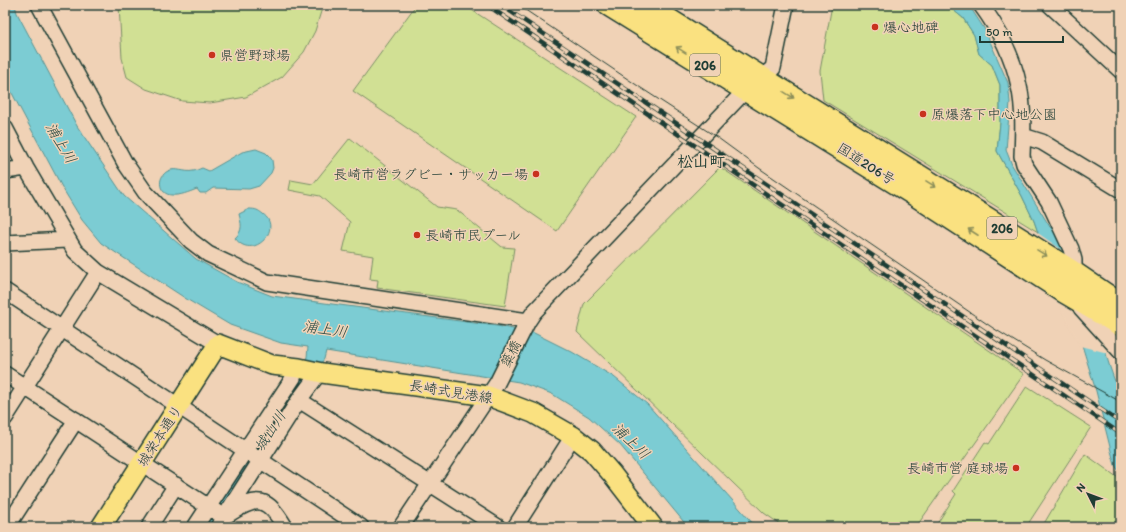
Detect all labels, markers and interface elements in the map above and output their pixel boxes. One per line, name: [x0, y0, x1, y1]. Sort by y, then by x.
scale bar: [980, 18, 1063, 44]
place label: 爆心地碑: [883, 19, 939, 36]
marker: 爆心地碑: [870, 22, 880, 32]
text: 50 m: [986, 25, 1012, 39]
one-way arrow: [676, 46, 687, 54]
place label: 県営野球場: [220, 47, 290, 64]
marker: 県営野球場: [207, 50, 217, 60]
road number: 206: [690, 54, 720, 76]
one-way arrow: [783, 91, 794, 99]
place label: 原爆落下中心地公園: [931, 106, 1057, 123]
marker: 原爆落下中心地公園: [918, 109, 928, 119]
water label: 浦上川: [42, 119, 80, 167]
street label: 国道206号: [834, 139, 898, 189]
district label: 松山町: [677, 152, 725, 171]
place label: 長崎市営ラグビー・サッカー場: [333, 166, 528, 183]
marker: 長崎市営ラグビー・サッカー場: [531, 169, 541, 179]
one-way arrow: [926, 180, 937, 188]
road number: 206: [987, 217, 1017, 239]
place label: 長崎市民プール: [425, 227, 521, 244]
one-way arrow: [968, 228, 979, 236]
marker: 長崎市民プール: [412, 230, 422, 240]
one-way arrow: [1036, 249, 1047, 257]
water label: 浦上川: [301, 317, 349, 341]
street label: 簗橋: [497, 338, 525, 370]
street label: 長崎式見港線: [408, 377, 494, 407]
street label: 城栄本通り: [134, 402, 186, 470]
water label: 城山川: [250, 407, 290, 455]
water label: 浦上川: [609, 419, 653, 463]
place label: 長崎市営 庭球場: [907, 460, 1008, 477]
marker: 長崎市営 庭球場: [1011, 463, 1021, 473]
north arrow: [1068, 474, 1108, 514]
text: N: [1074, 481, 1088, 495]

